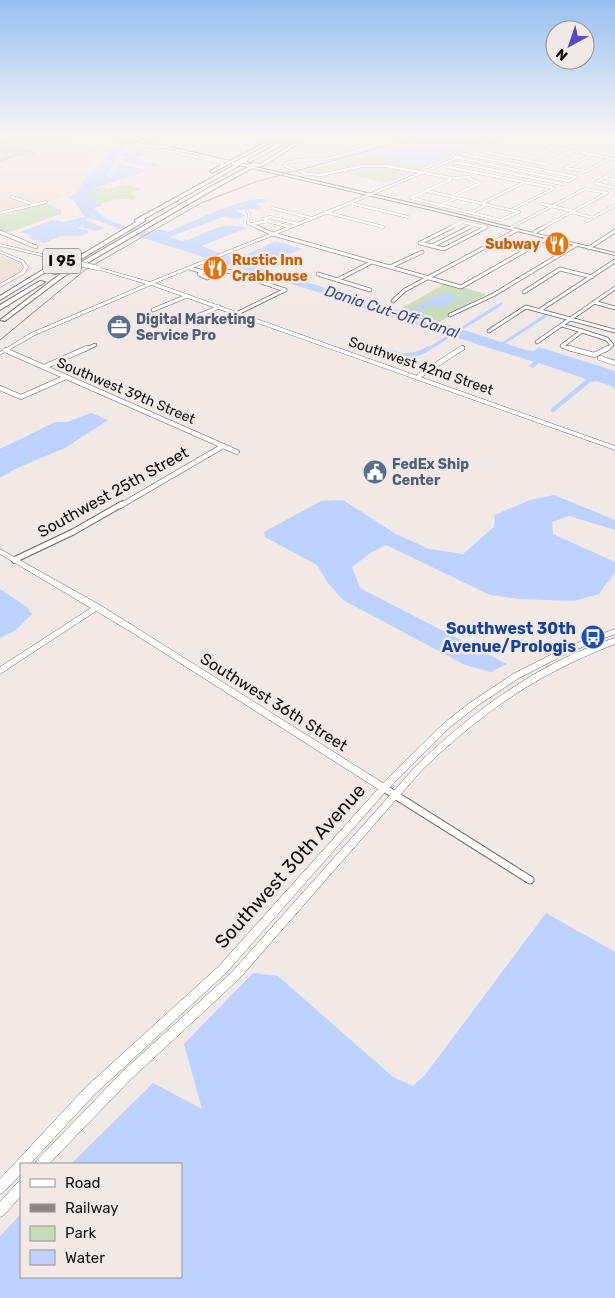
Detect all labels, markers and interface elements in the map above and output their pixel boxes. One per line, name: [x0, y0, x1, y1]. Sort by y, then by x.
north arrow: [545, 20, 595, 70]
text: N: [553, 45, 571, 64]
restaurant icon: Subway: [544, 231, 570, 257]
place label: Subway: [485, 236, 541, 253]
road number: I 95: [43, 248, 81, 274]
place label: Rustic Inn Crabhouse: [232, 252, 308, 285]
restaurant icon: Rustic Inn Crabhouse: [202, 255, 228, 281]
water label: Dania Cut-Off Canal: [322, 282, 462, 342]
place label: Digital Marketing Service Pro: [136, 311, 256, 344]
office icon: Digital Marketing Service Pro: [106, 314, 132, 340]
street label: Southwest 42nd Street: [347, 333, 496, 399]
street label: Southwest 39th Street: [54, 354, 198, 428]
street label: Southwest 25th Street: [34, 443, 192, 541]
place label: FedEx Ship Center: [392, 456, 469, 489]
public building icon: FedEx Ship Center: [362, 459, 388, 485]
place label: Southwest 30th Avenue/Prologis: [442, 619, 576, 656]
bus stop icon: Southwest 30th Avenue/Prologis: [580, 624, 606, 650]
street label: Southwest 36th Street: [197, 649, 351, 755]
street label: Southwest 30th Avenue: [210, 779, 370, 953]
legend: [20, 1163, 182, 1278]
text: Road: [65, 1174, 101, 1192]
text: Railway: [65, 1199, 119, 1217]
text: Park: [65, 1224, 96, 1242]
text: Water: [65, 1249, 105, 1267]

